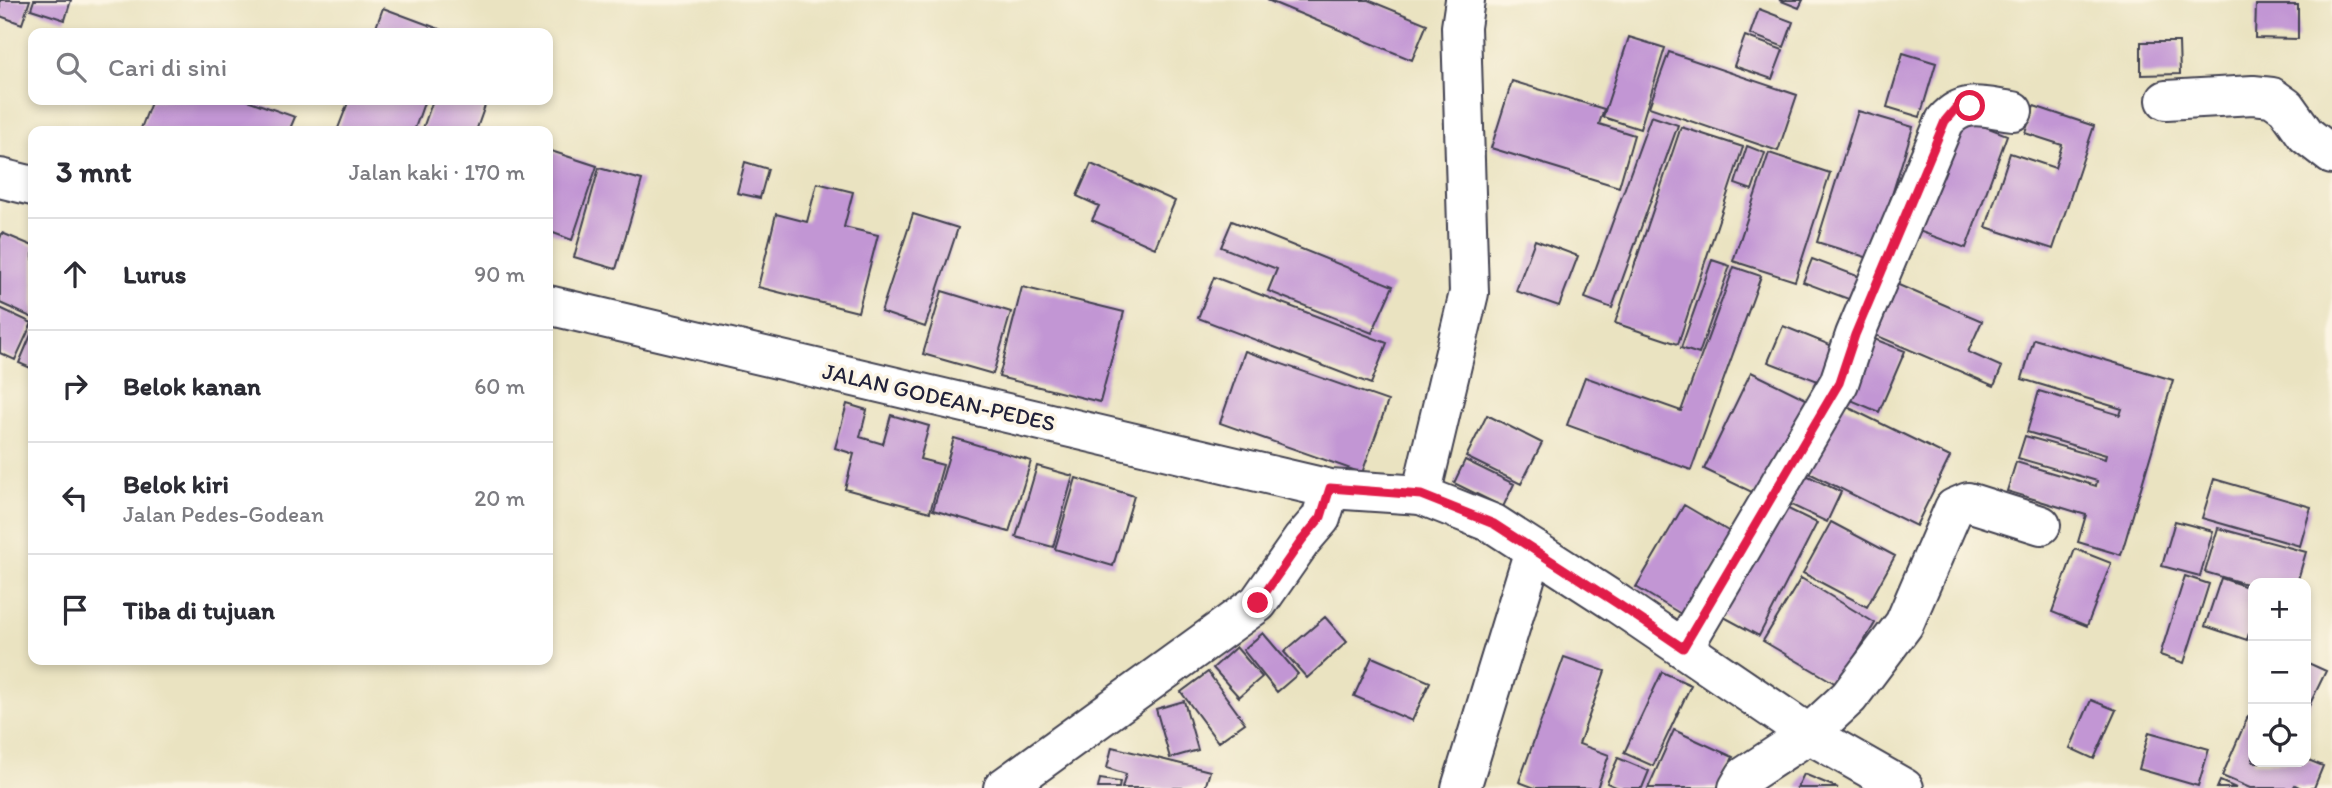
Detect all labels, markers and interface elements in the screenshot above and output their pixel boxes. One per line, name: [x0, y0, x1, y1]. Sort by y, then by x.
search box: [28, 28, 553, 105]
icon: search: [52, 48, 90, 86]
text: Cari di sini: [108, 51, 227, 83]
route start: [1954, 90, 1985, 121]
text: 3 mnt: [56, 153, 132, 190]
text: Jalan kaki · 170 m: [349, 158, 525, 186]
icon: ahead: [56, 255, 94, 293]
text: Lurus: [123, 258, 186, 290]
text: 90 m: [474, 260, 525, 288]
street label: JALAN GODEAN-PEDES: [820, 357, 1058, 437]
icon: right: [56, 367, 94, 405]
text: Belok kanan: [123, 370, 261, 402]
text: 60 m: [474, 372, 525, 400]
text: Belok kiri: [123, 468, 229, 500]
icon: left: [56, 479, 94, 517]
text: 20 m: [474, 484, 525, 512]
text: Jalan Pedes-Godean: [123, 500, 324, 528]
map controls: [2248, 578, 2311, 767]
button: +: [2248, 578, 2311, 641]
route end: [1242, 587, 1273, 618]
icon: arrive: [56, 591, 94, 629]
text: Tiba di tujuan: [123, 594, 275, 626]
button: −: [2248, 641, 2311, 704]
button: locate: [2248, 704, 2311, 767]

